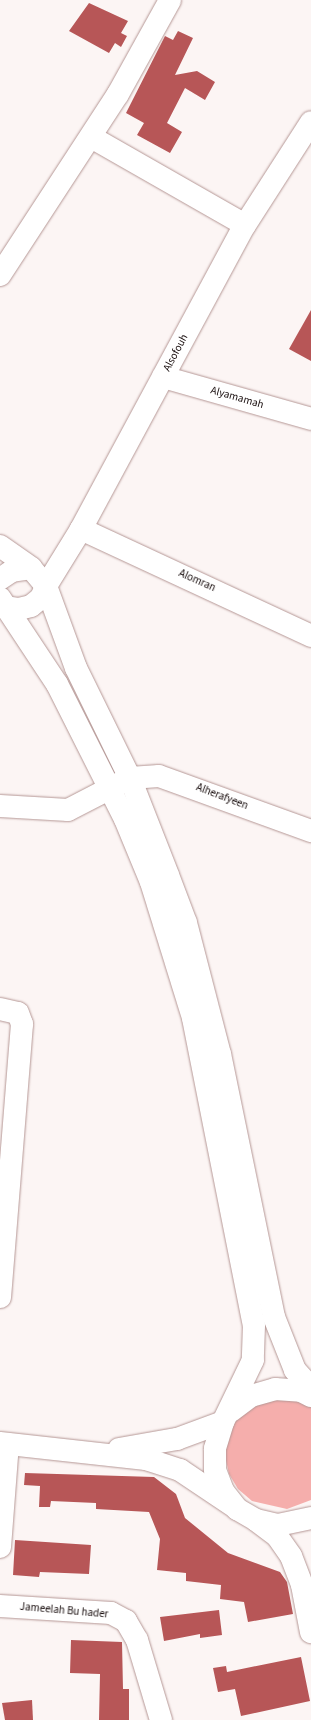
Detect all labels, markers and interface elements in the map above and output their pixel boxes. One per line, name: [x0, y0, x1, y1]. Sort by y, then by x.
street label: Alsofouh: [161, 332, 191, 374]
street label: Alyamamah: [209, 384, 265, 412]
street label: Alomran: [177, 567, 217, 595]
street label: Alherafyeen: [194, 781, 250, 813]
street label: Jameelah Bu hader: [19, 1601, 109, 1621]

